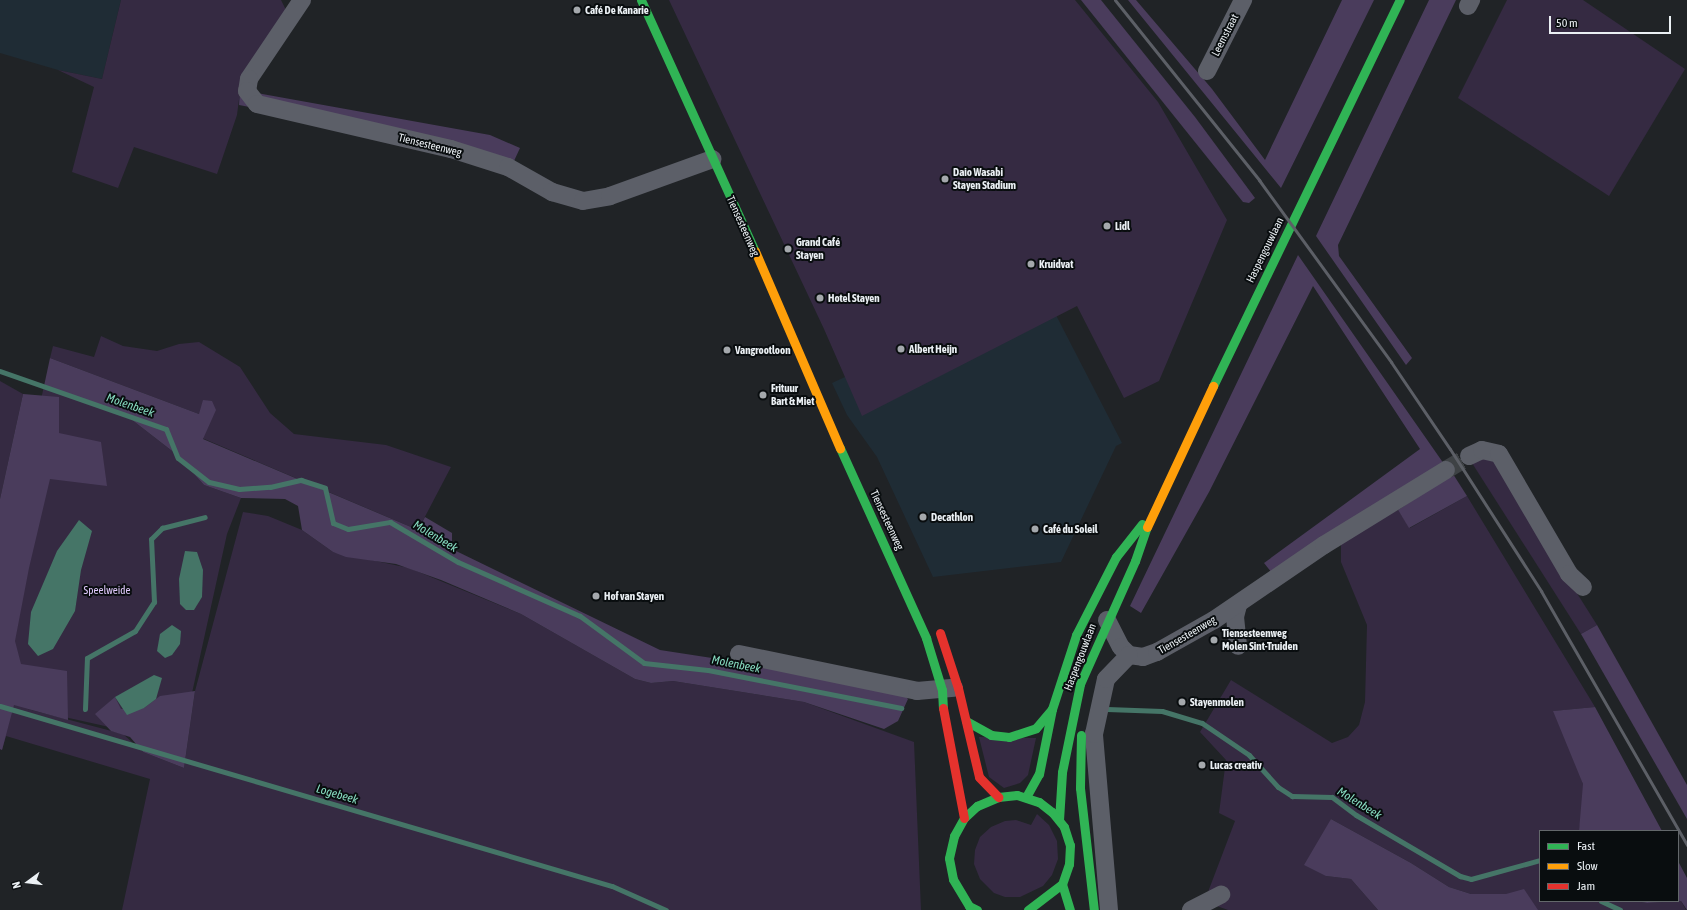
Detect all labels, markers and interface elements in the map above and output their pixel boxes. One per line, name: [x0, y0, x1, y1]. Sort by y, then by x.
place label: Café De Kanarie: [585, 3, 649, 17]
marker: Café De Kanarie: [572, 5, 582, 15]
scale bar: [1551, 8, 1673, 34]
street label: Leemstraat: [1209, 12, 1241, 58]
text: 50 m: [1556, 16, 1578, 30]
street label: Tiensesteenweg: [397, 131, 463, 159]
place label: Daio Wasabi Stayen Stadium: [953, 166, 1016, 192]
marker: Daio Wasabi Stayen Stadium: [940, 174, 950, 184]
street label: Tiensesteenweg: [724, 194, 762, 258]
street label: Haspengouwlaan: [1244, 215, 1286, 285]
place label: Lidl: [1115, 219, 1130, 233]
marker: Lidl: [1102, 221, 1112, 231]
place label: Grand Café Stayen: [796, 236, 840, 262]
marker: Grand Café Stayen: [783, 244, 793, 254]
place label: Kruidvat: [1039, 257, 1073, 271]
marker: Kruidvat: [1026, 259, 1036, 269]
place label: Hotel Stayen: [828, 291, 880, 305]
marker: Hotel Stayen: [815, 293, 825, 303]
place label: Albert Heijn: [909, 342, 957, 356]
place label: Vangrootloon: [735, 343, 790, 357]
marker: Albert Heijn: [896, 344, 906, 354]
marker: Vangrootloon: [722, 345, 732, 355]
place label: Frituur Bart & Miet: [771, 382, 814, 408]
marker: Frituur Bart & Miet: [758, 390, 768, 400]
water label: Molenbeek: [104, 391, 156, 421]
street label: Tiensesteenweg: [867, 488, 907, 552]
place label: Decathlon: [931, 510, 973, 524]
marker: Decathlon: [918, 512, 928, 522]
water label: Molenbeek: [410, 518, 460, 556]
place label: Café du Soleil: [1043, 522, 1098, 536]
marker: Café du Soleil: [1030, 524, 1040, 534]
park label: Speelweide: [84, 583, 130, 597]
place label: Hof van Stayen: [604, 589, 664, 603]
marker: Hof van Stayen: [591, 591, 601, 601]
street label: Tiensesteenweg: [1156, 613, 1218, 657]
street label: Haspengouwlaan: [1061, 622, 1099, 692]
place label: Tiensesteenweg Molen Sint-Truiden: [1222, 627, 1298, 653]
marker: Tiensesteenweg Molen Sint-Truiden: [1209, 635, 1219, 645]
water label: Molenbeek: [710, 653, 762, 677]
place label: Stayenmolen: [1190, 695, 1244, 709]
marker: Stayenmolen: [1177, 697, 1187, 707]
place label: Lucas creativ: [1210, 758, 1262, 772]
marker: Lucas creativ: [1197, 760, 1207, 770]
water label: Logebeek: [314, 782, 360, 808]
water label: Molenbeek: [1334, 785, 1384, 823]
legend: [1539, 830, 1679, 902]
text: Fast: [1577, 839, 1595, 853]
text: Slow: [1577, 859, 1598, 873]
north arrow: [8, 862, 48, 902]
text: Jam: [1577, 879, 1595, 893]
text: N: [10, 880, 23, 890]

